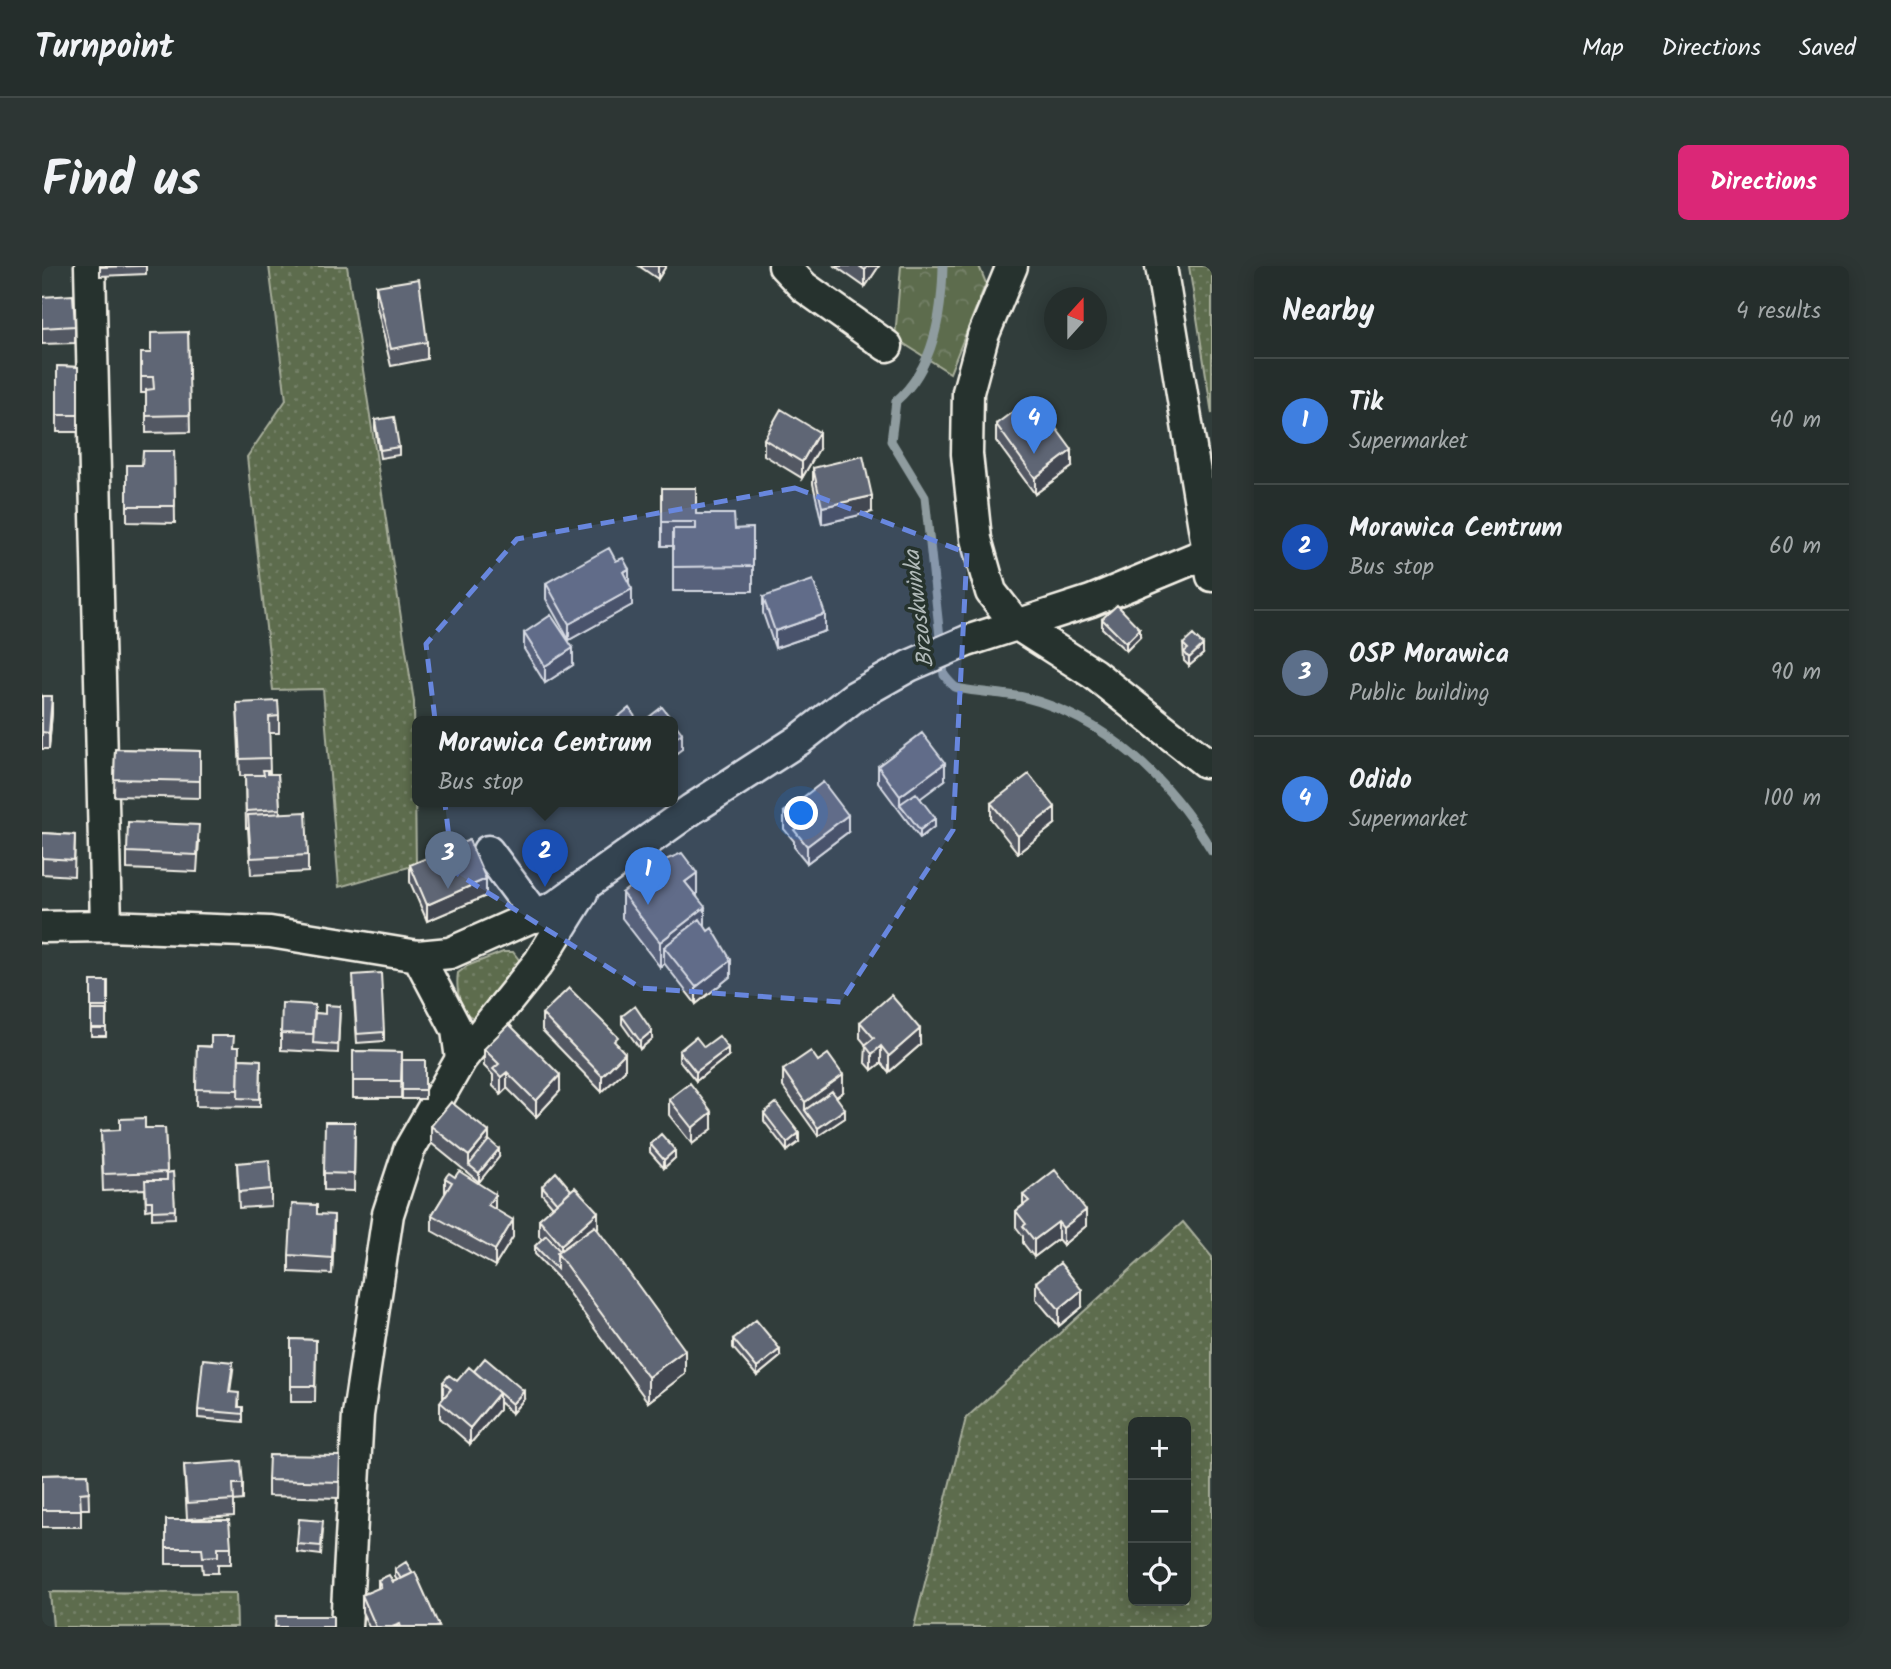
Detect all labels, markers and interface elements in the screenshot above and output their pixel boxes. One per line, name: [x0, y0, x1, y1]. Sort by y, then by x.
text: Turnpoint: [35, 22, 174, 75]
text: Map: [1582, 29, 1624, 68]
text: Directions: [1662, 29, 1761, 68]
text: Saved: [1799, 29, 1856, 68]
text: Find us: [42, 143, 200, 221]
button: Directions: [1678, 145, 1849, 220]
north arrow: [1044, 287, 1107, 350]
text: Nearby: [1282, 288, 1374, 336]
text: 4 results: [1736, 294, 1821, 330]
text: Tik: [1349, 382, 1383, 424]
pin: 4: [1011, 396, 1057, 454]
text: 1: [1302, 403, 1308, 439]
text: 40 m: [1769, 403, 1821, 439]
text: Supermarket: [1349, 424, 1468, 460]
text: Morawica Centrum: [1349, 508, 1563, 550]
text: 2: [1298, 529, 1312, 565]
text: 60 m: [1769, 529, 1821, 565]
water label: Brzoskwinka: [895, 546, 945, 670]
text: Bus stop: [1349, 550, 1434, 586]
text: OSP Morawica: [1349, 634, 1509, 676]
text: 3: [1299, 655, 1311, 691]
text: 90 m: [1771, 655, 1821, 691]
text: Public building: [1349, 676, 1490, 712]
popup: [412, 716, 678, 807]
text: Morawica Centrum: [438, 723, 652, 765]
text: Odido: [1349, 760, 1412, 802]
text: Bus stop: [438, 765, 523, 801]
text: 4: [1299, 781, 1311, 817]
text: 100 m: [1763, 781, 1821, 817]
your location: [784, 796, 818, 830]
text: Supermarket: [1349, 802, 1468, 838]
pin: 2: [522, 829, 568, 887]
pin: 3: [425, 831, 471, 889]
pin: 1: [625, 847, 671, 905]
map controls: [1128, 1417, 1191, 1606]
button: +: [1128, 1417, 1191, 1480]
button: −: [1128, 1480, 1191, 1543]
button: locate: [1128, 1543, 1191, 1606]

